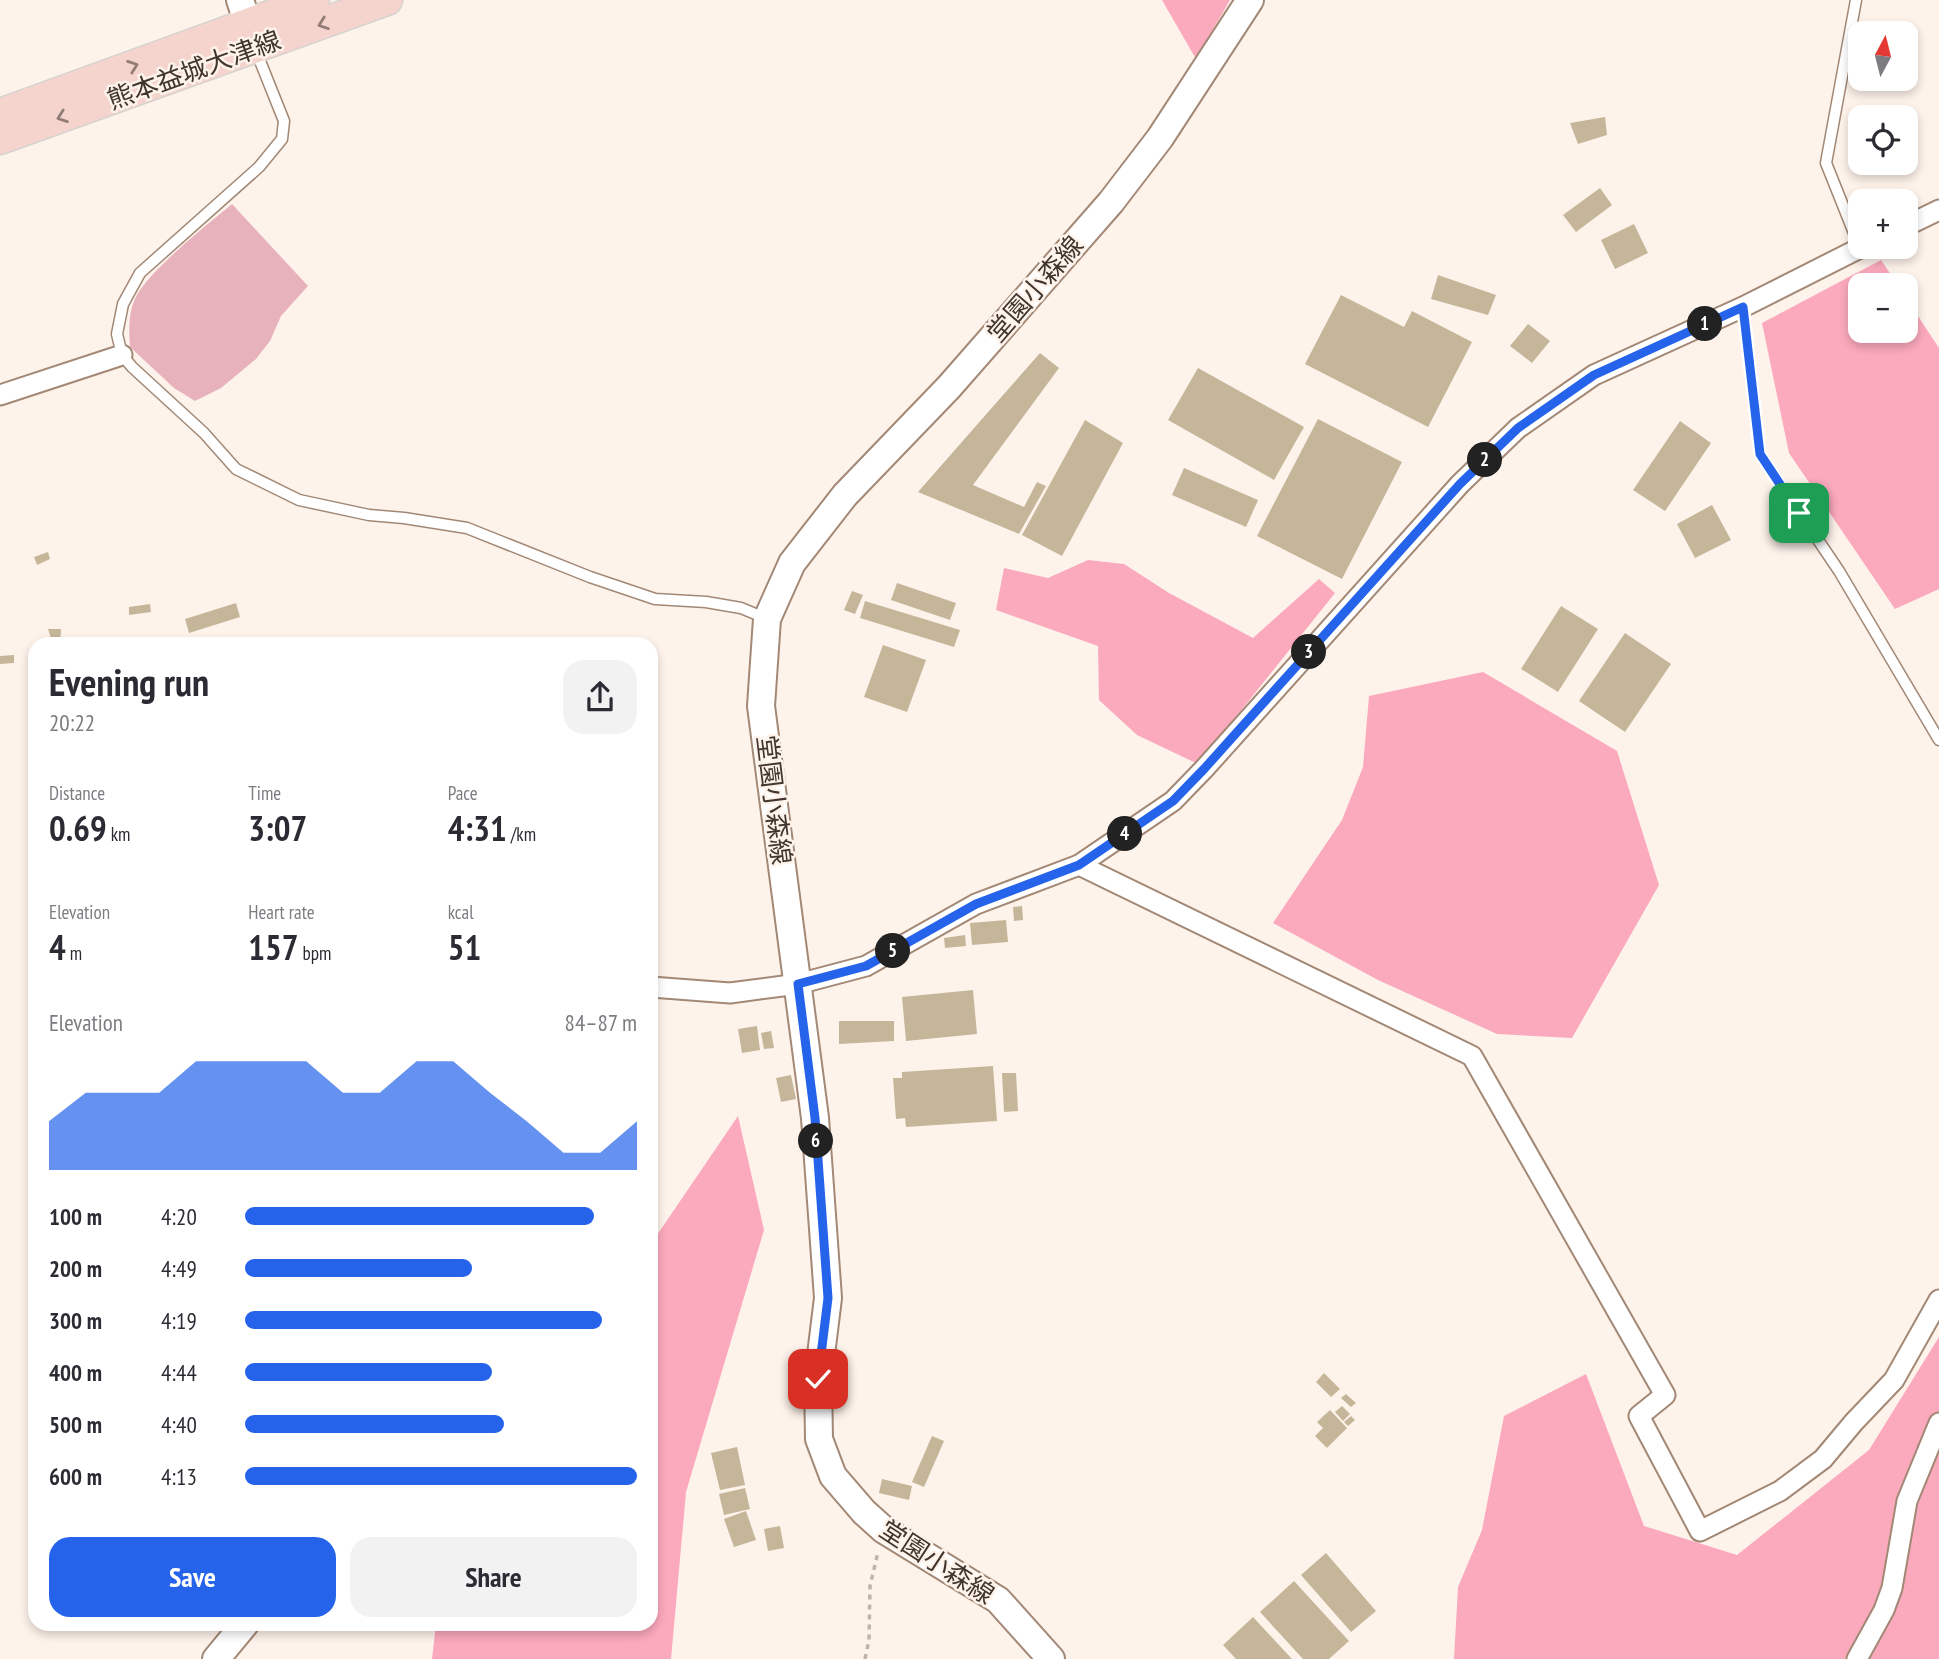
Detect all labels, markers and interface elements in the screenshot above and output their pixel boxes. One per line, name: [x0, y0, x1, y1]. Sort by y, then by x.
one-way arrow: [317, 15, 329, 29]
north arrow: [1848, 21, 1918, 91]
map controls: [1848, 21, 1918, 343]
street label: 熊本益城大津線: [103, 23, 285, 116]
one-way arrow: [127, 60, 139, 74]
button: locate: [1848, 105, 1918, 175]
one-way arrow: [57, 109, 69, 123]
button: +: [1848, 189, 1918, 259]
street label: 堂園小森線: [980, 229, 1090, 349]
button: −: [1848, 273, 1918, 343]
pin: 1: [1688, 306, 1722, 342]
text: 1: [1700, 311, 1709, 335]
pin: 2: [1468, 442, 1502, 477]
text: 2: [1480, 447, 1489, 471]
pin: [1769, 483, 1829, 543]
icon: arrive: [1780, 494, 1818, 532]
pin: 3: [1292, 634, 1326, 670]
text: 3: [1304, 639, 1313, 663]
text: Evening run: [49, 657, 209, 706]
button: share: [563, 660, 637, 734]
text: 20:22: [49, 708, 95, 737]
street label: 堂園小森線: [750, 733, 799, 866]
text: Distance: [49, 781, 105, 805]
text: Time: [248, 781, 281, 805]
text: Pace: [448, 781, 478, 805]
text: 0.69: [49, 805, 107, 851]
text: 3:07: [248, 805, 307, 851]
text: 4:31: [448, 805, 507, 851]
pin: 4: [1108, 816, 1142, 852]
text: 4: [1120, 821, 1129, 845]
text: km: [107, 822, 130, 846]
text: /km: [507, 822, 536, 846]
text: Elevation: [49, 900, 110, 924]
text: Heart rate: [248, 900, 315, 924]
text: kcal: [448, 900, 474, 924]
text: 4: [49, 924, 66, 970]
text: 157: [248, 924, 299, 970]
text: 51: [448, 924, 481, 970]
pin: 5: [876, 934, 910, 968]
text: 5: [888, 938, 897, 962]
text: m: [66, 941, 82, 965]
text: bpm: [299, 941, 331, 965]
text: Elevation: [49, 1008, 123, 1037]
text: 84–87 m: [565, 1008, 637, 1037]
pin: 6: [798, 1124, 834, 1158]
text: 6: [811, 1128, 820, 1152]
text: 100 m: [49, 1202, 102, 1231]
text: 4:20: [161, 1202, 197, 1231]
text: 200 m: [49, 1254, 102, 1283]
text: 4:49: [161, 1254, 197, 1283]
text: 300 m: [49, 1306, 102, 1335]
text: 4:19: [161, 1306, 197, 1335]
pin: [788, 1349, 848, 1409]
text: 400 m: [49, 1358, 102, 1387]
text: 4:44: [161, 1358, 197, 1387]
icon: check: [799, 1360, 837, 1398]
text: 500 m: [49, 1410, 102, 1439]
text: 4:40: [161, 1410, 197, 1439]
text: 600 m: [49, 1462, 102, 1491]
text: 4:13: [161, 1462, 197, 1491]
street label: 堂園小森線: [874, 1512, 1001, 1611]
button: Save: [49, 1537, 336, 1617]
button: Share: [350, 1537, 637, 1617]

